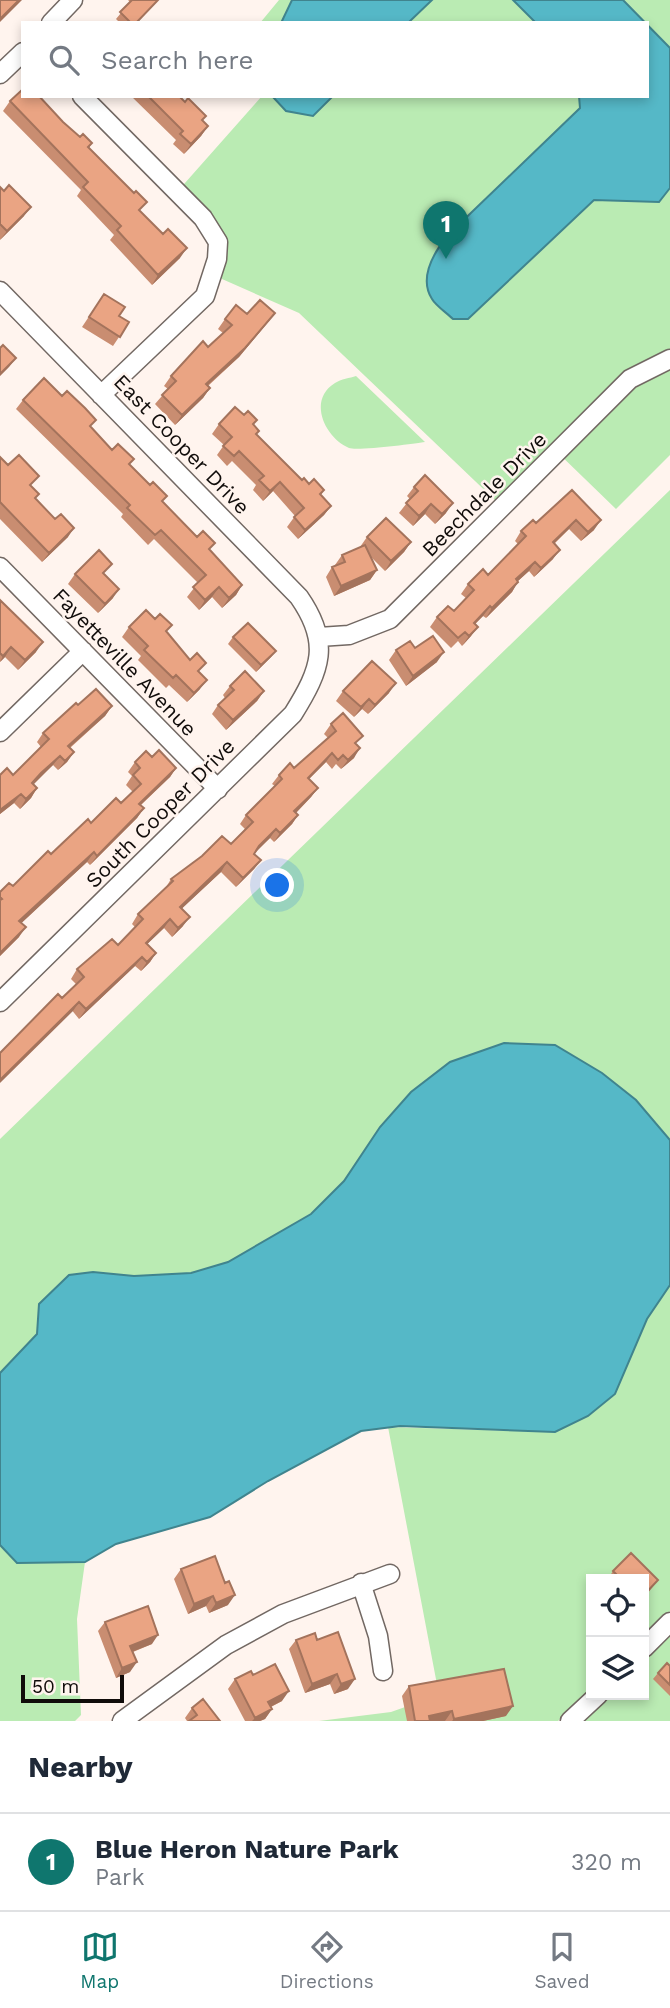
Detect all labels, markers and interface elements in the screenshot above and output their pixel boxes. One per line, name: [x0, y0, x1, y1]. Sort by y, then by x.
search box: [21, 21, 649, 98]
icon: search: [45, 41, 83, 79]
text: Search here: [101, 45, 253, 75]
pin: 1: [423, 201, 469, 259]
street label: East Cooper Drive: [109, 369, 255, 519]
street label: Beechdale Drive: [417, 427, 551, 561]
street label: Fayetteville Avenue: [48, 583, 202, 741]
street label: South Cooper Drive: [80, 733, 240, 893]
your location: [260, 868, 294, 902]
map controls: [586, 1574, 649, 1700]
button: locate: [586, 1574, 649, 1637]
button: layers: [586, 1637, 649, 1700]
scale bar: [21, 1672, 124, 1704]
text: 50 m: [32, 1675, 79, 1698]
text: Nearby: [28, 1749, 133, 1784]
text: Blue Heron Nature Park: [95, 1834, 399, 1864]
text: 1: [46, 1849, 56, 1876]
text: 320 m: [571, 1849, 642, 1876]
text: Park: [95, 1864, 144, 1891]
tab: Map: [80, 1928, 119, 1993]
tab: Directions: [280, 1928, 374, 1993]
tab: Saved: [534, 1928, 590, 1993]

